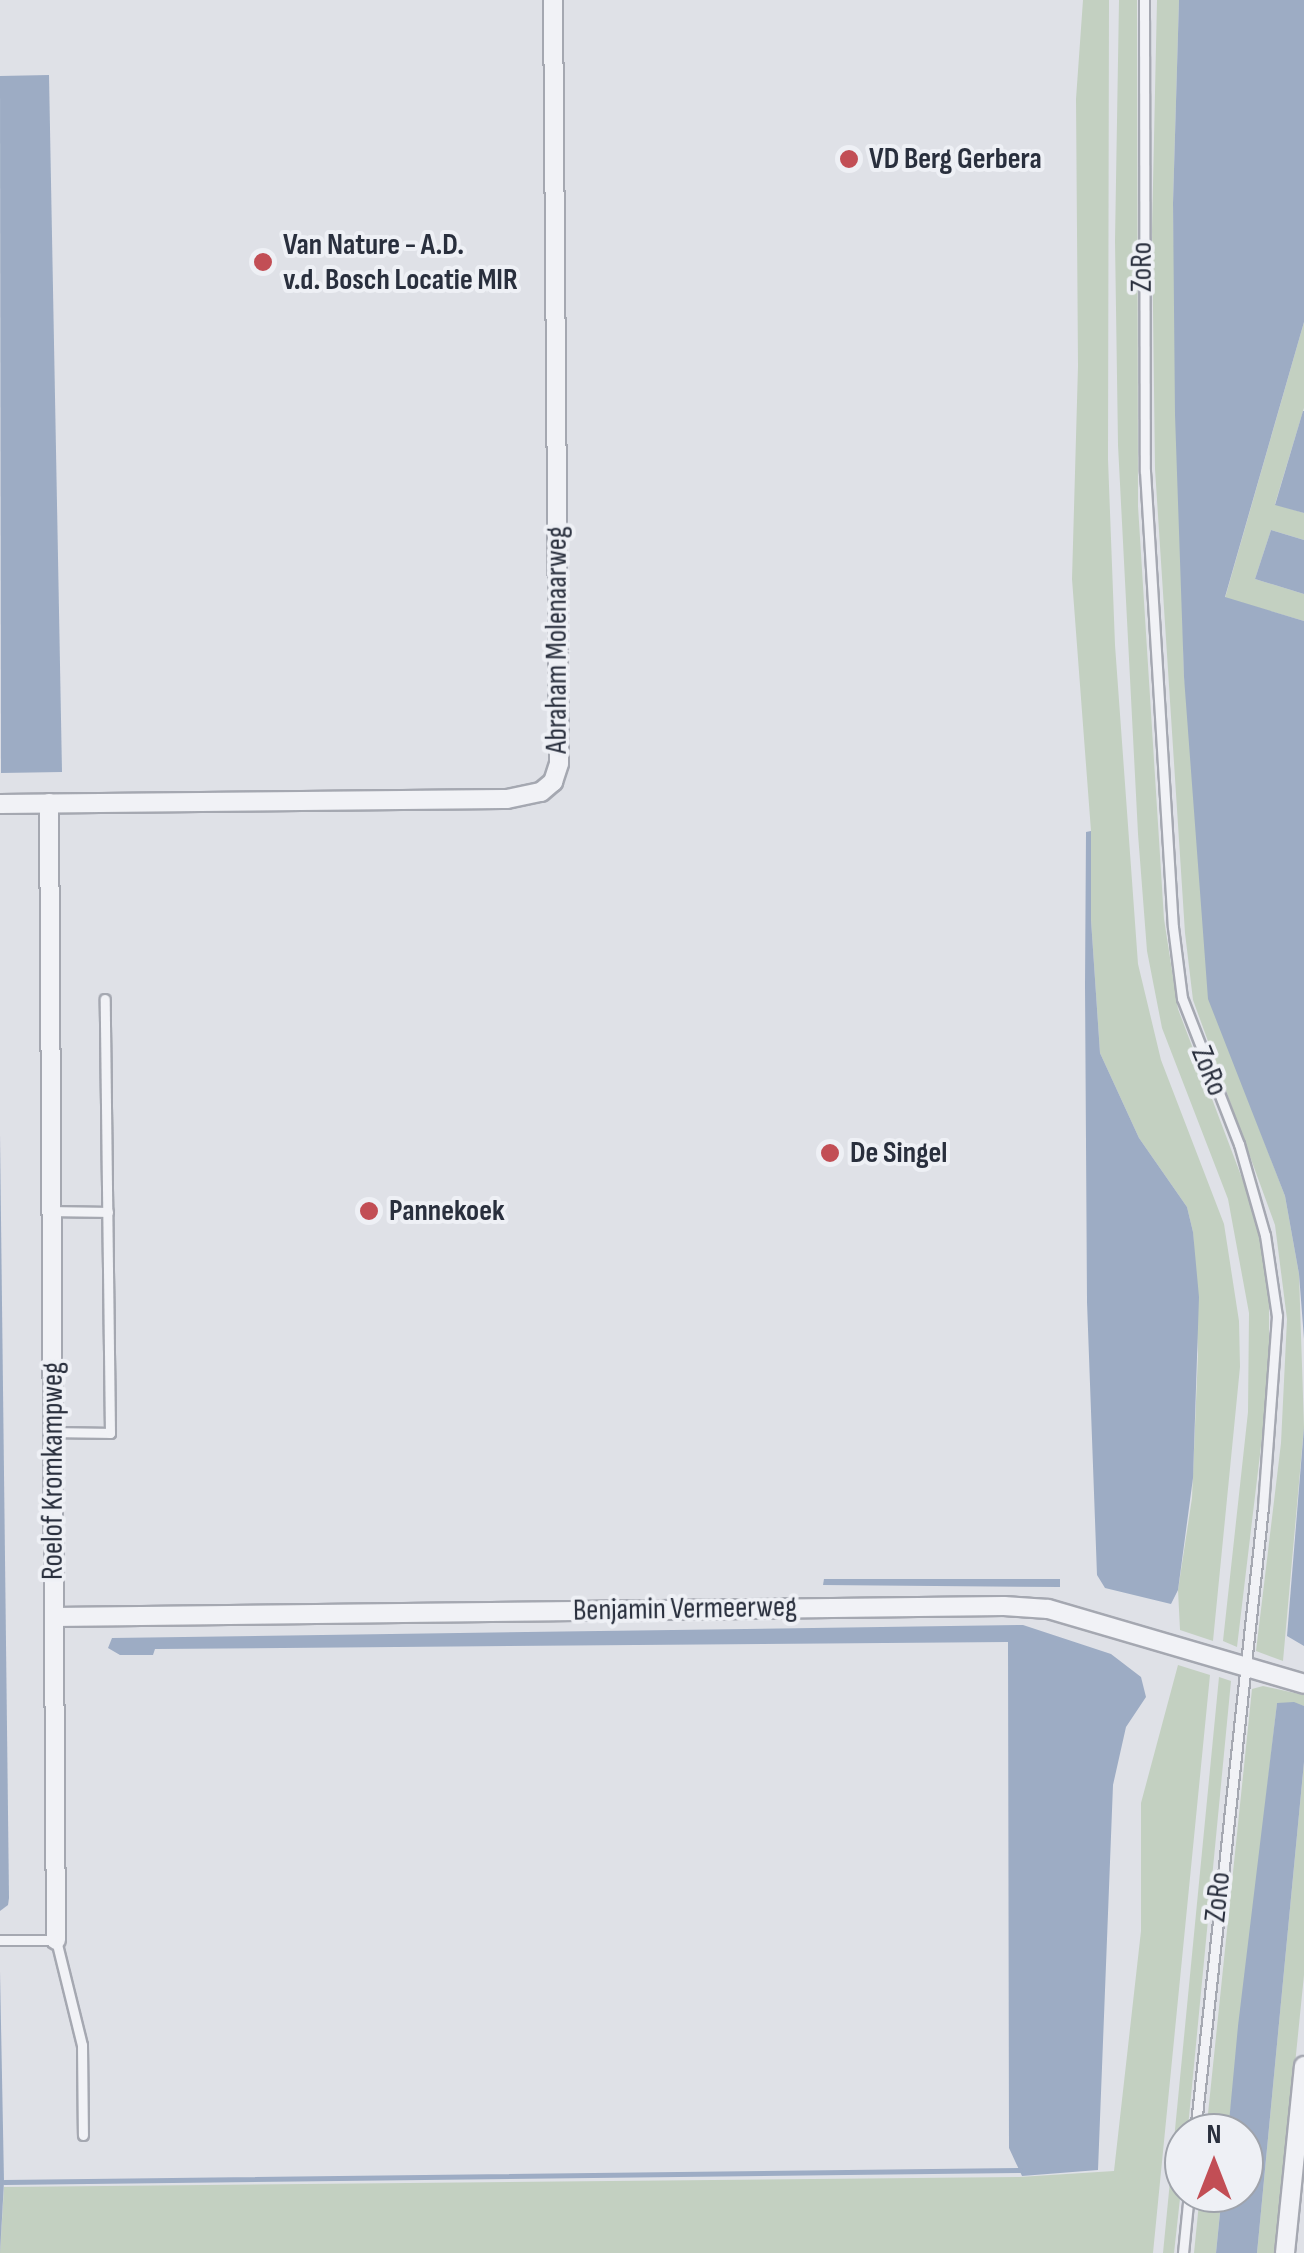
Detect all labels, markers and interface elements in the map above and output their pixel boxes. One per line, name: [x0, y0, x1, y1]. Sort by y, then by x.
place label: VD Berg Gerbera: [869, 141, 1042, 177]
marker: VD Berg Gerbera: [838, 148, 860, 170]
place label: Van Nature - A.D. v.d. Bosch Locatie MIR: [283, 227, 518, 298]
street label: ZoRo: [1124, 242, 1160, 292]
marker: Van Nature - A.D. v.d. Bosch Locatie MIR: [252, 251, 274, 273]
street label: Abraham Molenaarweg: [539, 526, 575, 754]
street label: ZoRo: [1183, 1041, 1235, 1101]
place label: De Singel: [850, 1135, 947, 1171]
marker: De Singel: [819, 1142, 841, 1164]
place label: Pannekoek: [389, 1193, 505, 1229]
marker: Pannekoek: [358, 1200, 380, 1222]
street label: Roelof Kromkampweg: [35, 1362, 71, 1580]
street label: Benjamin Vermeerweg: [573, 1589, 797, 1629]
street label: ZoRo: [1197, 1870, 1239, 1924]
north arrow: [1164, 2113, 1264, 2213]
text: N: [1207, 2118, 1221, 2151]

